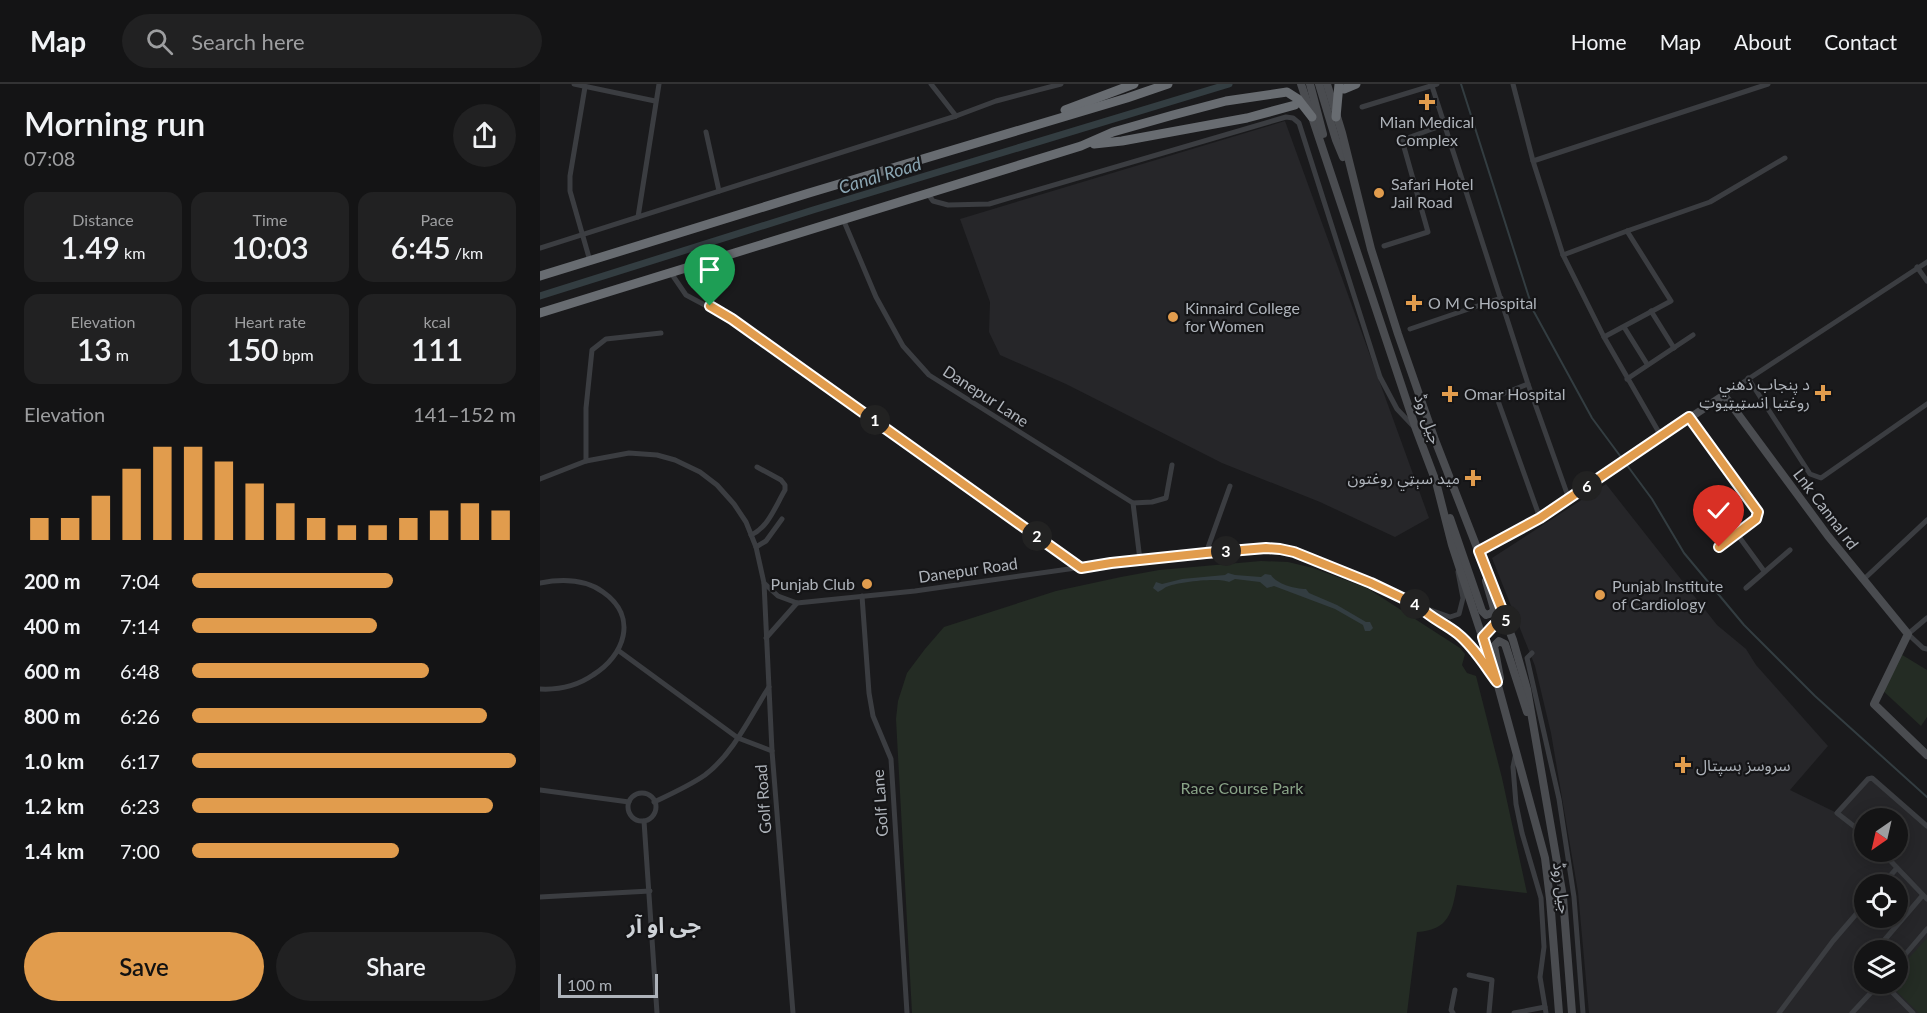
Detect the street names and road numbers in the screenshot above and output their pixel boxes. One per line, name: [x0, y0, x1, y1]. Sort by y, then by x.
street label: Danepur Lane: [940, 361, 1033, 430]
street label: جیل روڈ: [1410, 391, 1446, 447]
street label: Lnk Cannal rd: [1790, 465, 1863, 553]
street label: Danepur Road: [917, 553, 1019, 586]
street label: Golf Road: [751, 764, 774, 834]
street label: Golf Lane: [868, 769, 891, 837]
street label: جیل روڈ: [1549, 861, 1575, 915]

